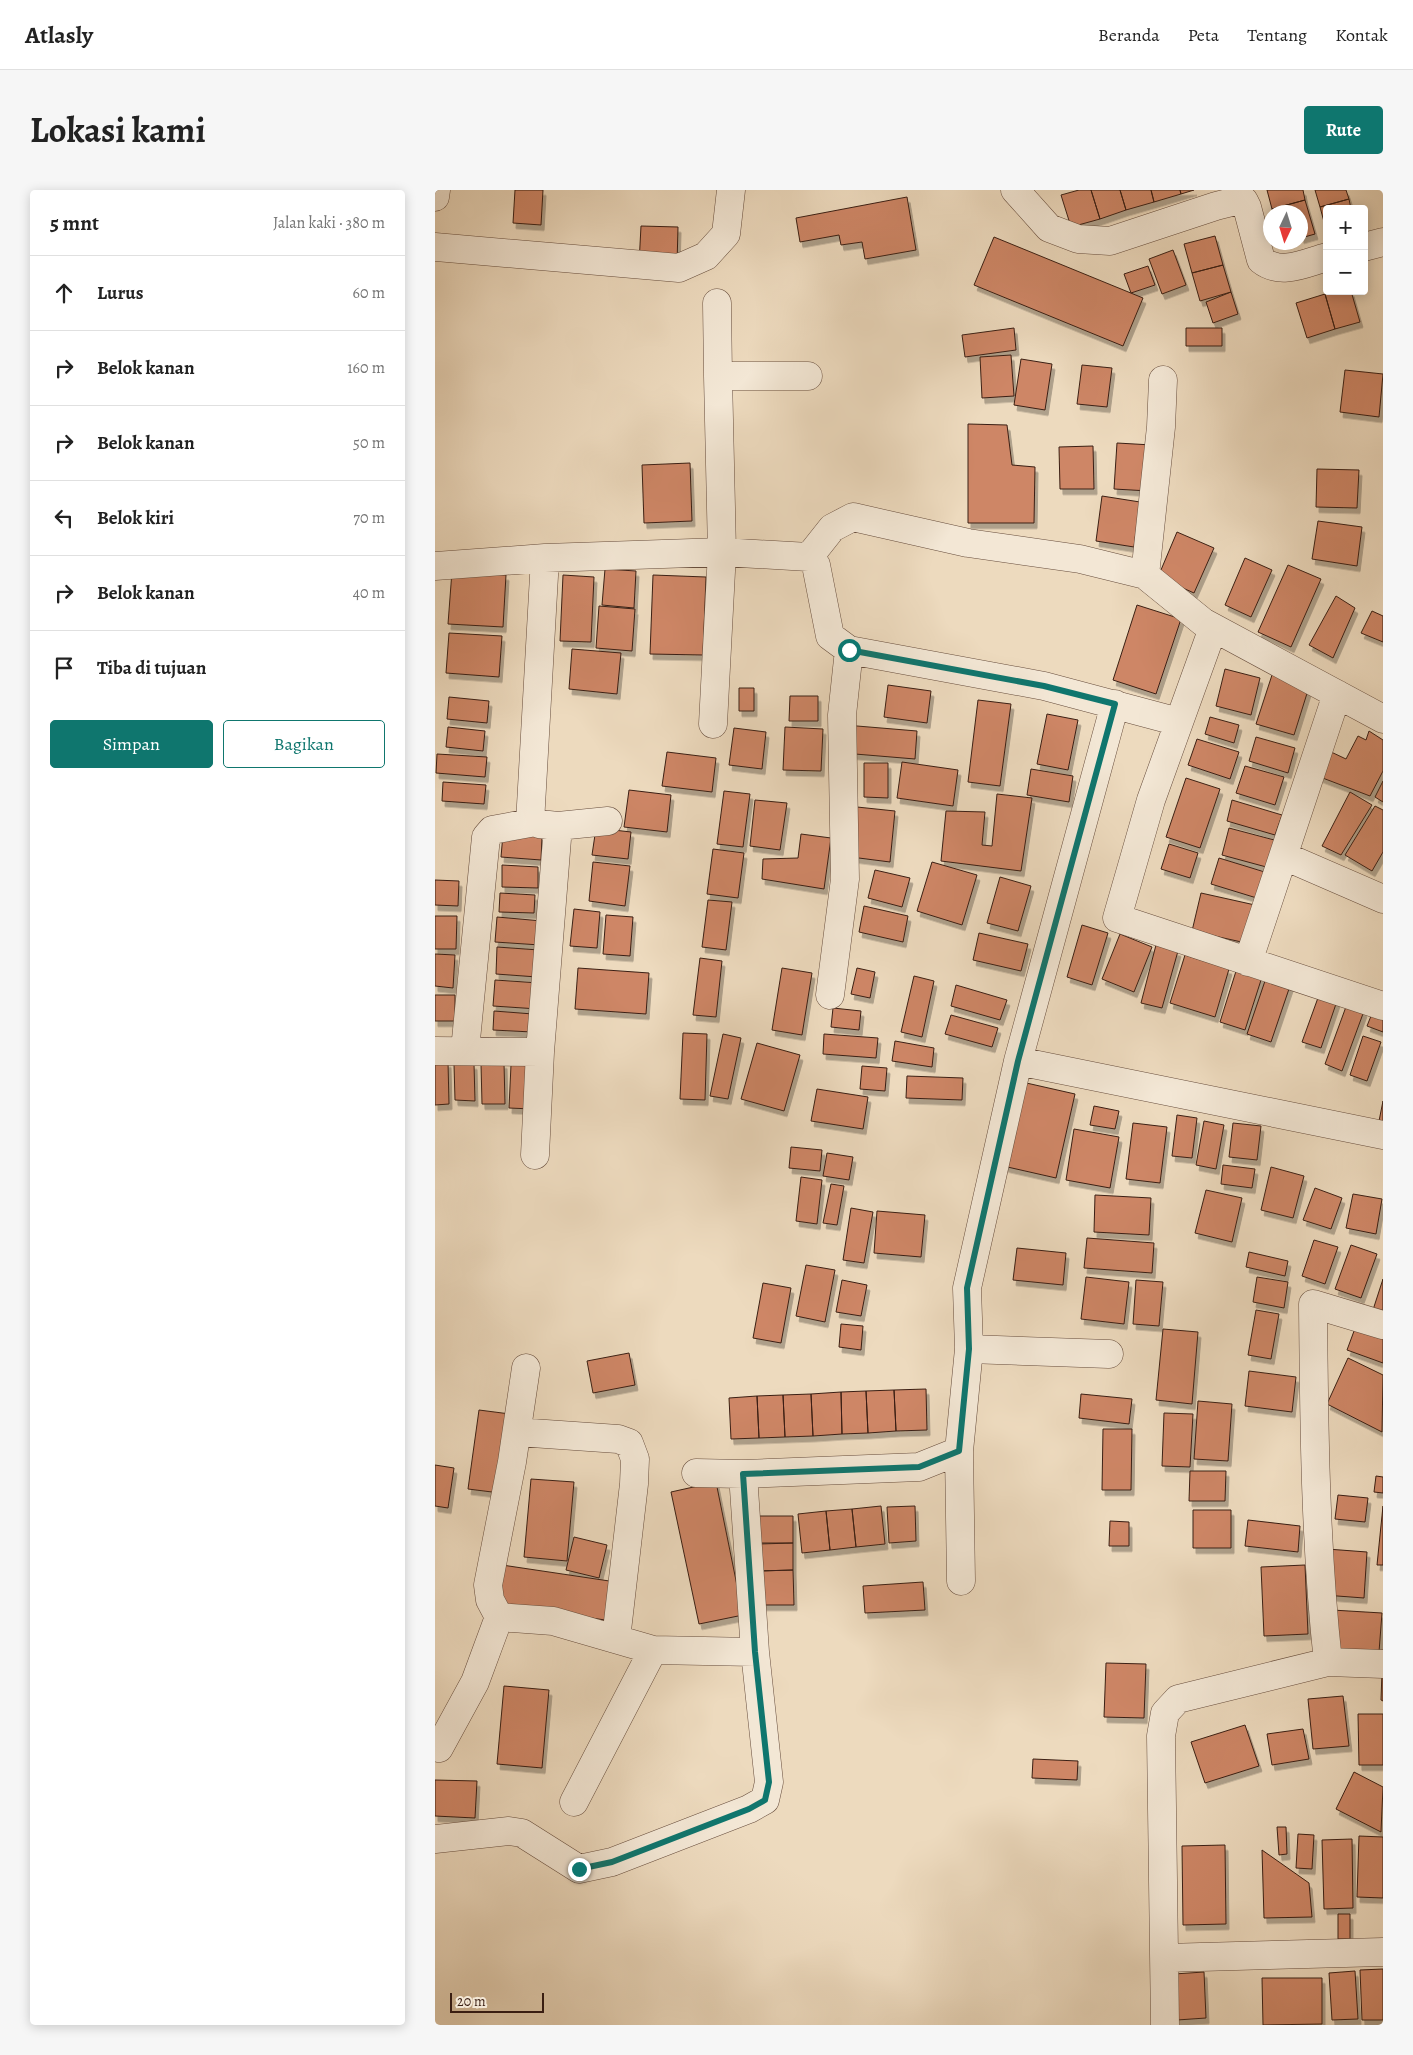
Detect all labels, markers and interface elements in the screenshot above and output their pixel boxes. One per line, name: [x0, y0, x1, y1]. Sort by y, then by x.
text: Atlasly: [25, 19, 93, 51]
text: Beranda: [1098, 23, 1160, 47]
text: Peta: [1188, 23, 1219, 47]
text: Tentang: [1247, 23, 1307, 47]
text: Kontak: [1335, 23, 1388, 47]
text: Lokasi kami: [30, 106, 206, 154]
button: Rute: [1304, 106, 1383, 154]
north arrow: [1263, 205, 1308, 250]
map controls: [1323, 205, 1368, 295]
button: +: [1323, 205, 1368, 250]
text: 5 mnt: [50, 209, 99, 237]
text: Jalan kaki · 380 m: [273, 212, 385, 234]
button: −: [1323, 250, 1368, 295]
icon: ahead: [50, 279, 78, 307]
text: Lurus: [97, 280, 143, 306]
text: 60 m: [353, 282, 385, 304]
icon: right: [50, 354, 78, 382]
text: Belok kanan: [97, 355, 195, 381]
text: 160 m: [347, 357, 385, 379]
icon: right: [50, 429, 78, 457]
text: Belok kanan: [97, 430, 195, 456]
text: 50 m: [353, 432, 385, 454]
icon: left: [50, 504, 78, 532]
text: Belok kiri: [97, 505, 174, 531]
text: 70 m: [353, 507, 385, 529]
icon: right: [50, 579, 78, 607]
text: Belok kanan: [97, 580, 195, 606]
text: 40 m: [353, 582, 385, 604]
route start: [838, 639, 861, 662]
icon: arrive: [50, 654, 78, 682]
text: Tiba di tujuan: [97, 655, 206, 681]
button: Simpan: [50, 720, 213, 768]
button: Bagikan: [223, 720, 385, 768]
route end: [568, 1858, 591, 1881]
scale bar: [450, 1990, 544, 2013]
text: 20 m: [457, 1992, 486, 2011]

